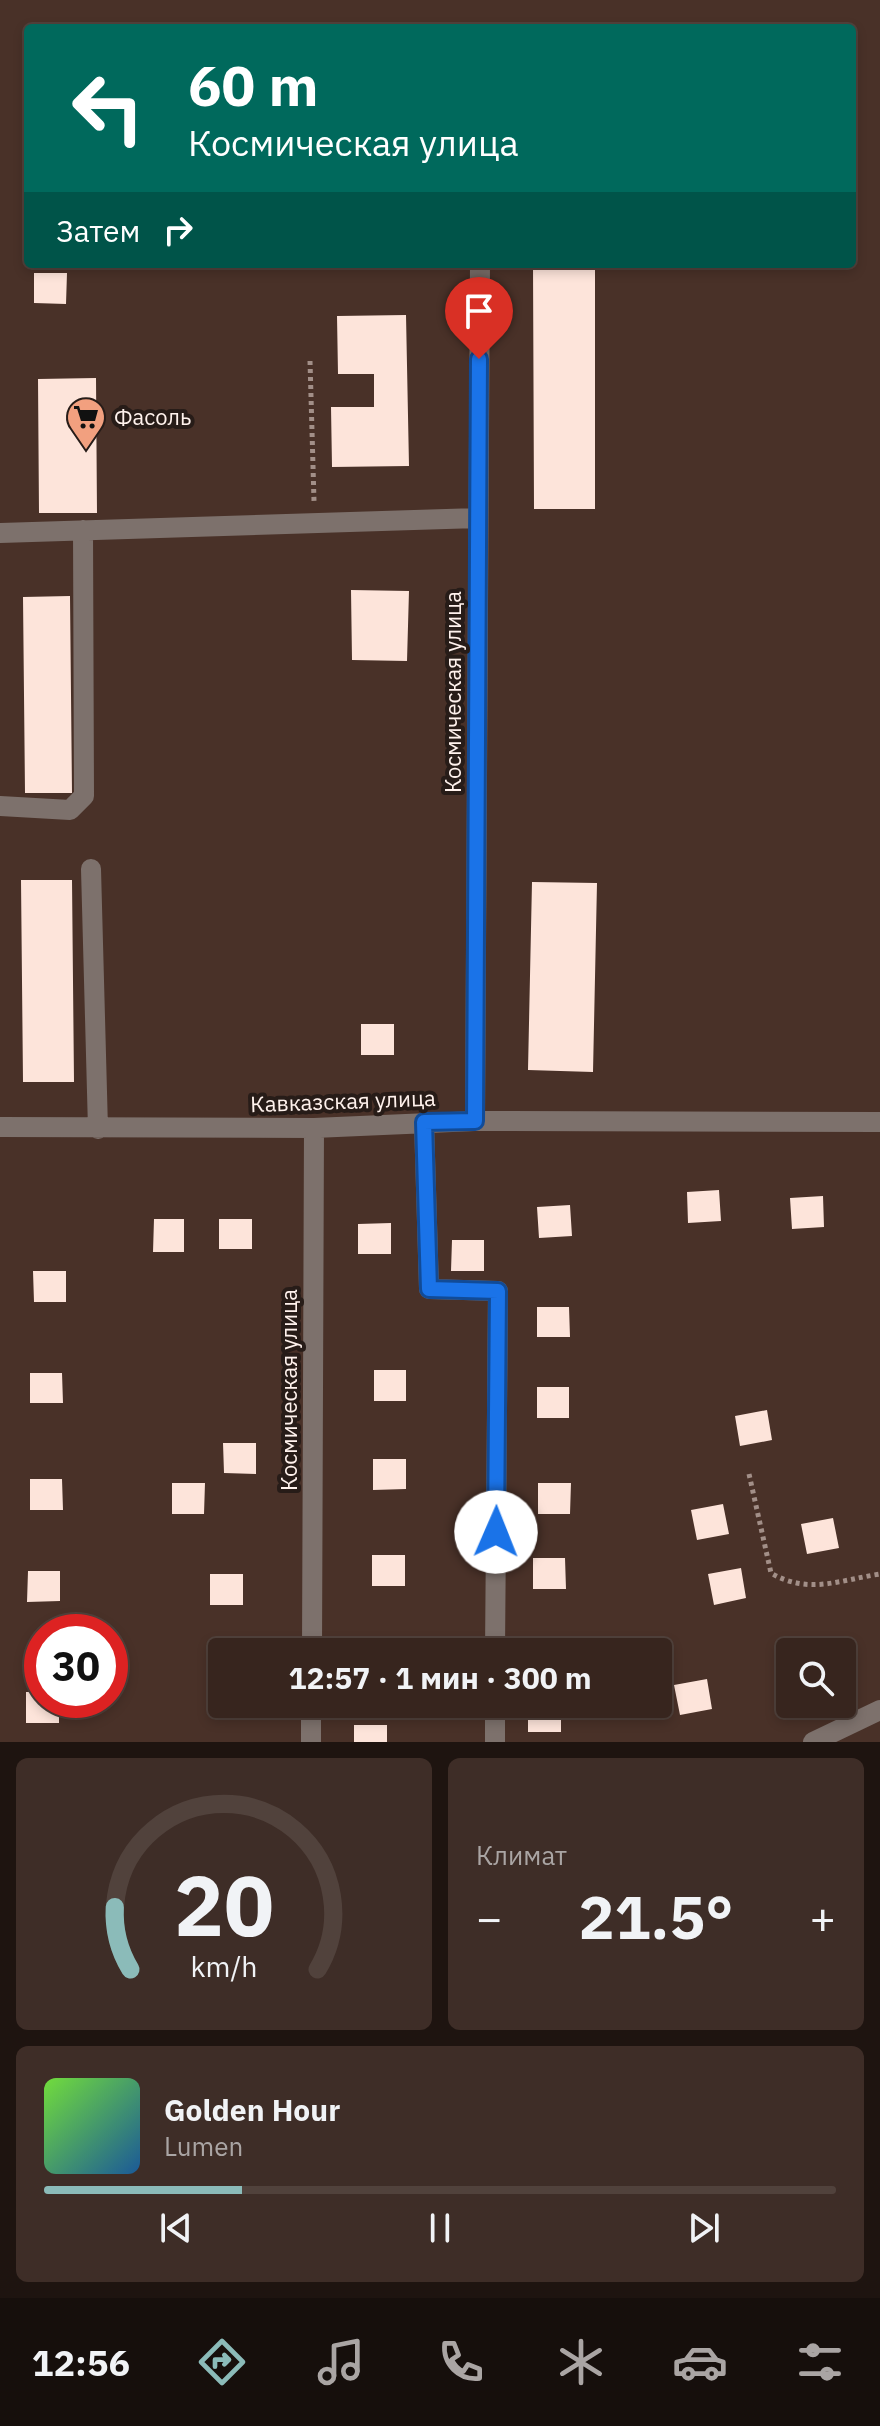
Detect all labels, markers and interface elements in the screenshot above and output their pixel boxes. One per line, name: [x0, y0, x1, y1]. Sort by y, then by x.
text: 60 m: [188, 49, 318, 121]
icon: left: [56, 56, 160, 160]
text: Космическая улица: [188, 119, 519, 166]
icon: right: [156, 208, 200, 252]
text: Затем: [56, 211, 140, 250]
pin: [445, 277, 513, 359]
icon: arrive: [457, 289, 501, 333]
supermarket icon: Фасоль: [65, 396, 107, 451]
place label: Фасоль: [114, 402, 191, 431]
street label: Космическая улица: [438, 591, 467, 793]
street label: Кавказская улица: [250, 1083, 437, 1118]
street label: Космическая улица: [274, 1289, 303, 1491]
position arrow: [454, 1490, 538, 1574]
speed limit sign: 30: [24, 1614, 128, 1718]
map controls: [776, 1638, 856, 1718]
button: search: [776, 1638, 856, 1718]
text: 12:57 · 1 мин · 300 m: [288, 1658, 592, 1697]
text: Климат: [476, 1838, 567, 1872]
text: 20: [174, 1851, 274, 1959]
text: 21.5°: [579, 1877, 733, 1956]
text: −: [476, 1889, 502, 1946]
text: +: [810, 1889, 836, 1946]
text: km/h: [190, 1948, 258, 1985]
text: Golden Hour: [164, 2090, 340, 2129]
text: Lumen: [164, 2129, 243, 2163]
icon: previous: [154, 2206, 198, 2250]
icon: pause: [418, 2206, 462, 2250]
icon: next: [682, 2206, 726, 2250]
icon: directions: [194, 2334, 250, 2390]
icon: music: [313, 2334, 369, 2390]
icon: phone: [433, 2334, 489, 2390]
icon: climate: [553, 2334, 609, 2390]
icon: car: [672, 2334, 728, 2390]
icon: filters: [792, 2334, 848, 2390]
text: 12:56: [32, 2339, 130, 2386]

